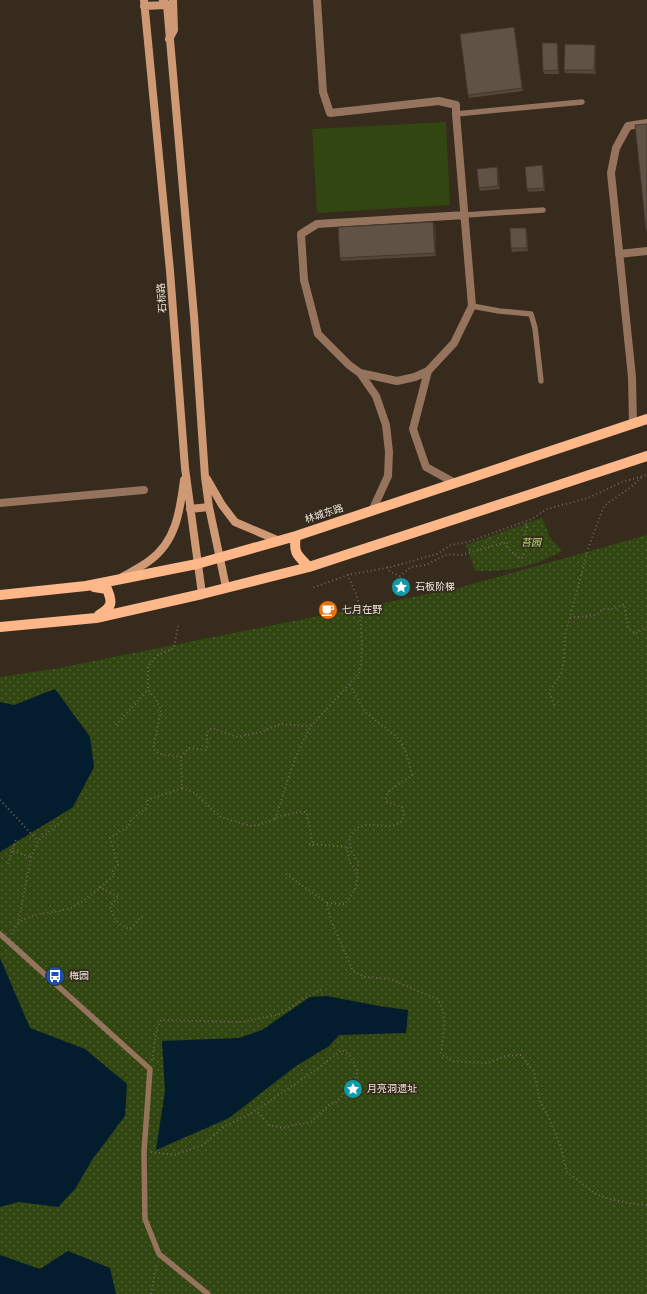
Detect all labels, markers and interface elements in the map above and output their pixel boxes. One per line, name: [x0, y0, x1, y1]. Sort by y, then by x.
street label: 石标路: [155, 283, 169, 313]
street label: 林城东路: [303, 502, 345, 526]
park label: 苔园: [521, 537, 543, 549]
place icon: 石板阶梯: [390, 576, 412, 598]
place label: 石板阶梯: [415, 581, 455, 593]
cafe icon: 七月在野: [317, 599, 339, 621]
place label: 七月在野: [342, 604, 382, 616]
bus stop icon: 梅园: [44, 965, 66, 987]
place label: 梅园: [69, 970, 89, 982]
place icon: 月亮洞遗址: [342, 1078, 364, 1100]
place label: 月亮洞遗址: [367, 1083, 417, 1095]

